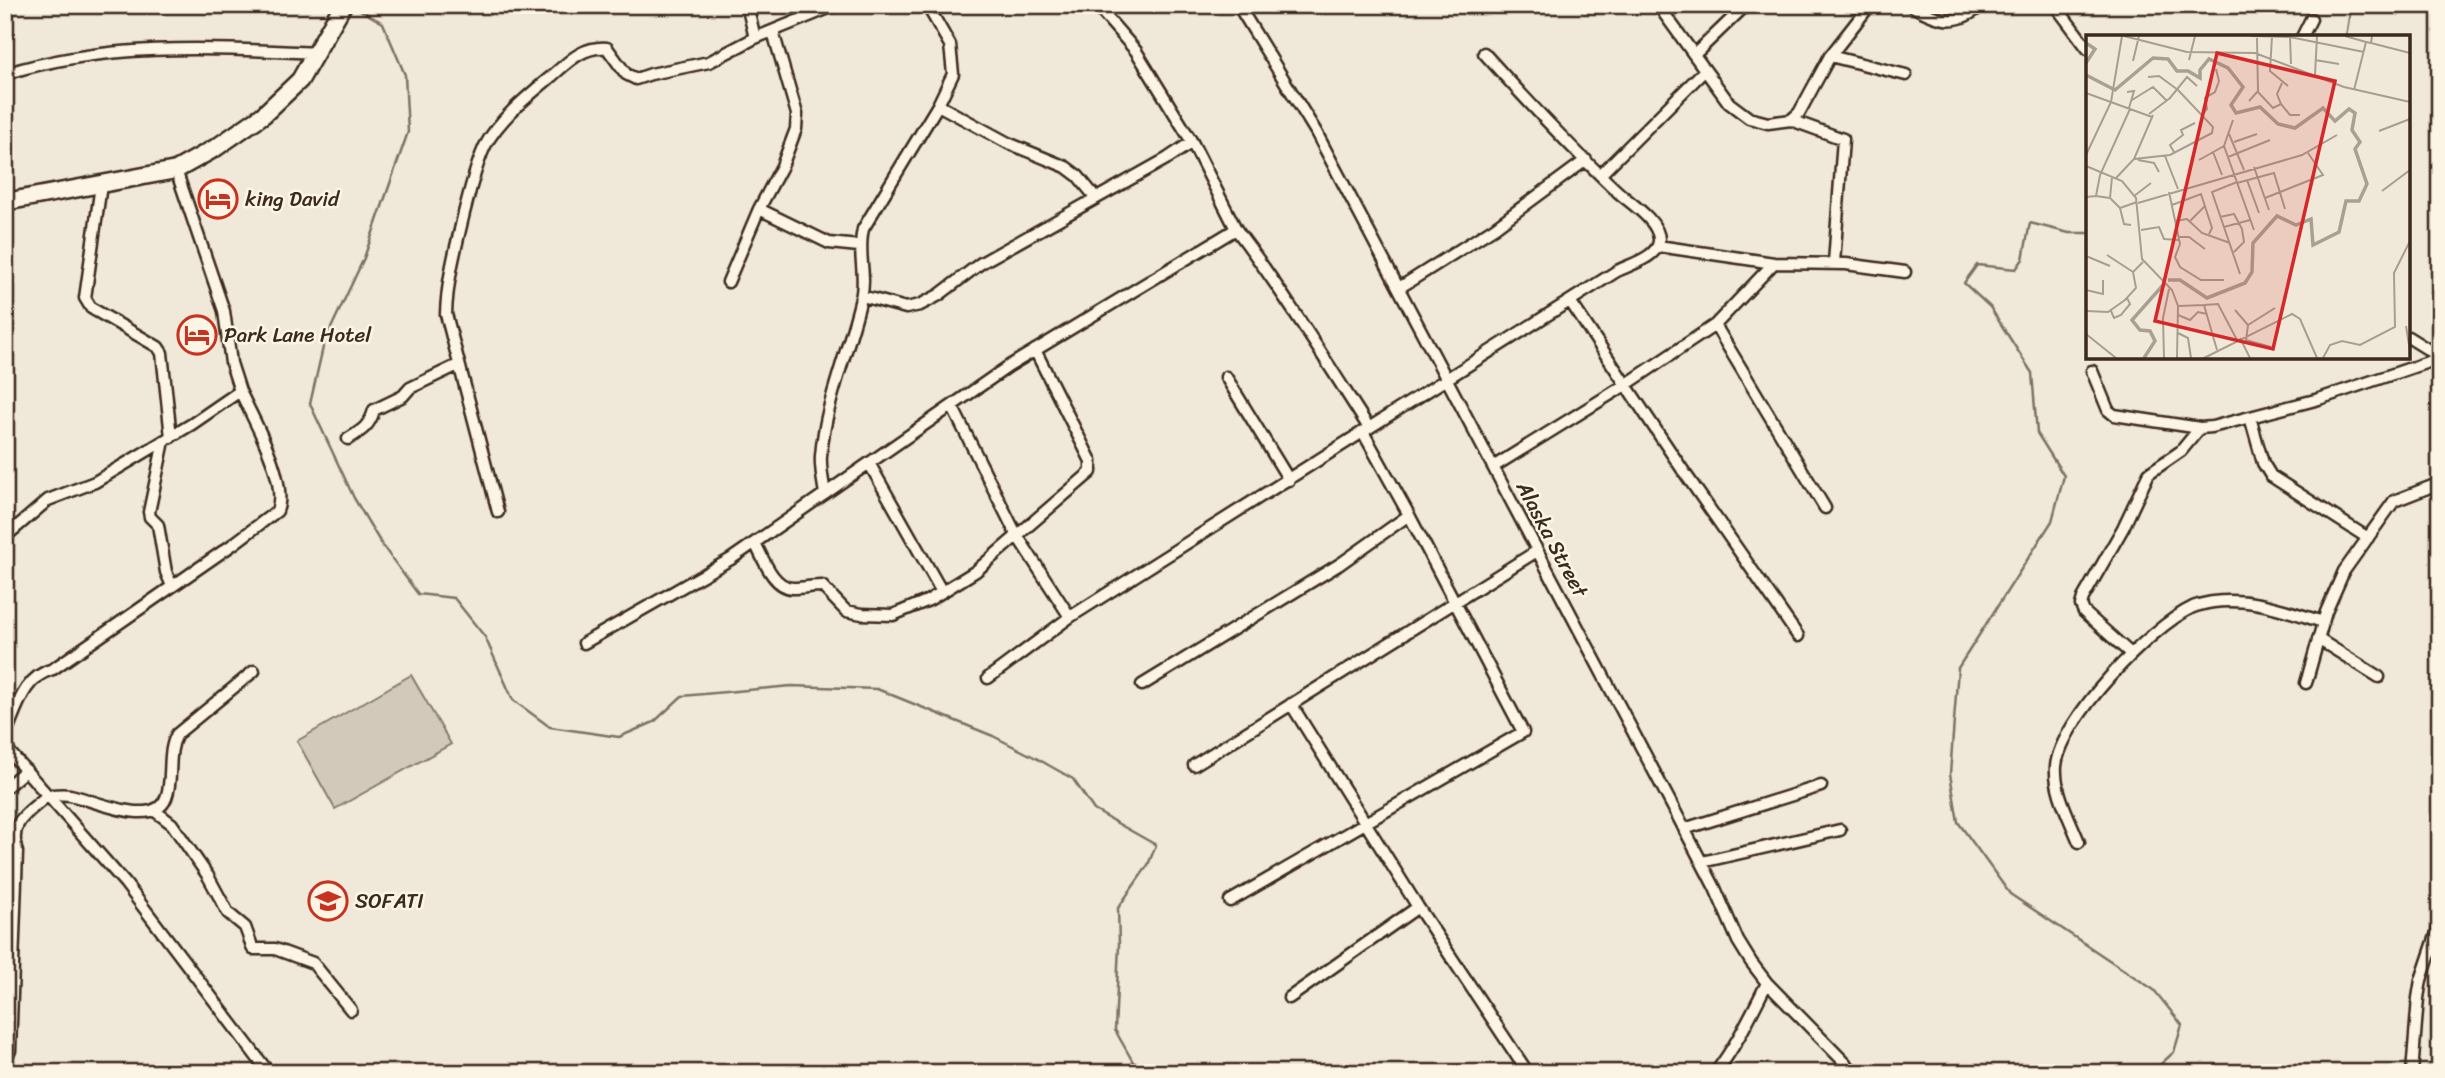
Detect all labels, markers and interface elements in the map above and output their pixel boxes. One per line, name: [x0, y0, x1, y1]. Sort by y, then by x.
inset map: [2086, 35, 2410, 359]
hotel icon: king David: [197, 178, 239, 220]
place label: king David: [245, 180, 341, 218]
hotel icon: Park Lane Hotel: [176, 314, 218, 356]
place label: Park Lane Hotel: [224, 316, 372, 354]
street label: Alaska Street: [1505, 473, 1599, 606]
school or university icon: SOFATI: [307, 880, 349, 922]
place label: SOFATI: [355, 882, 424, 920]

